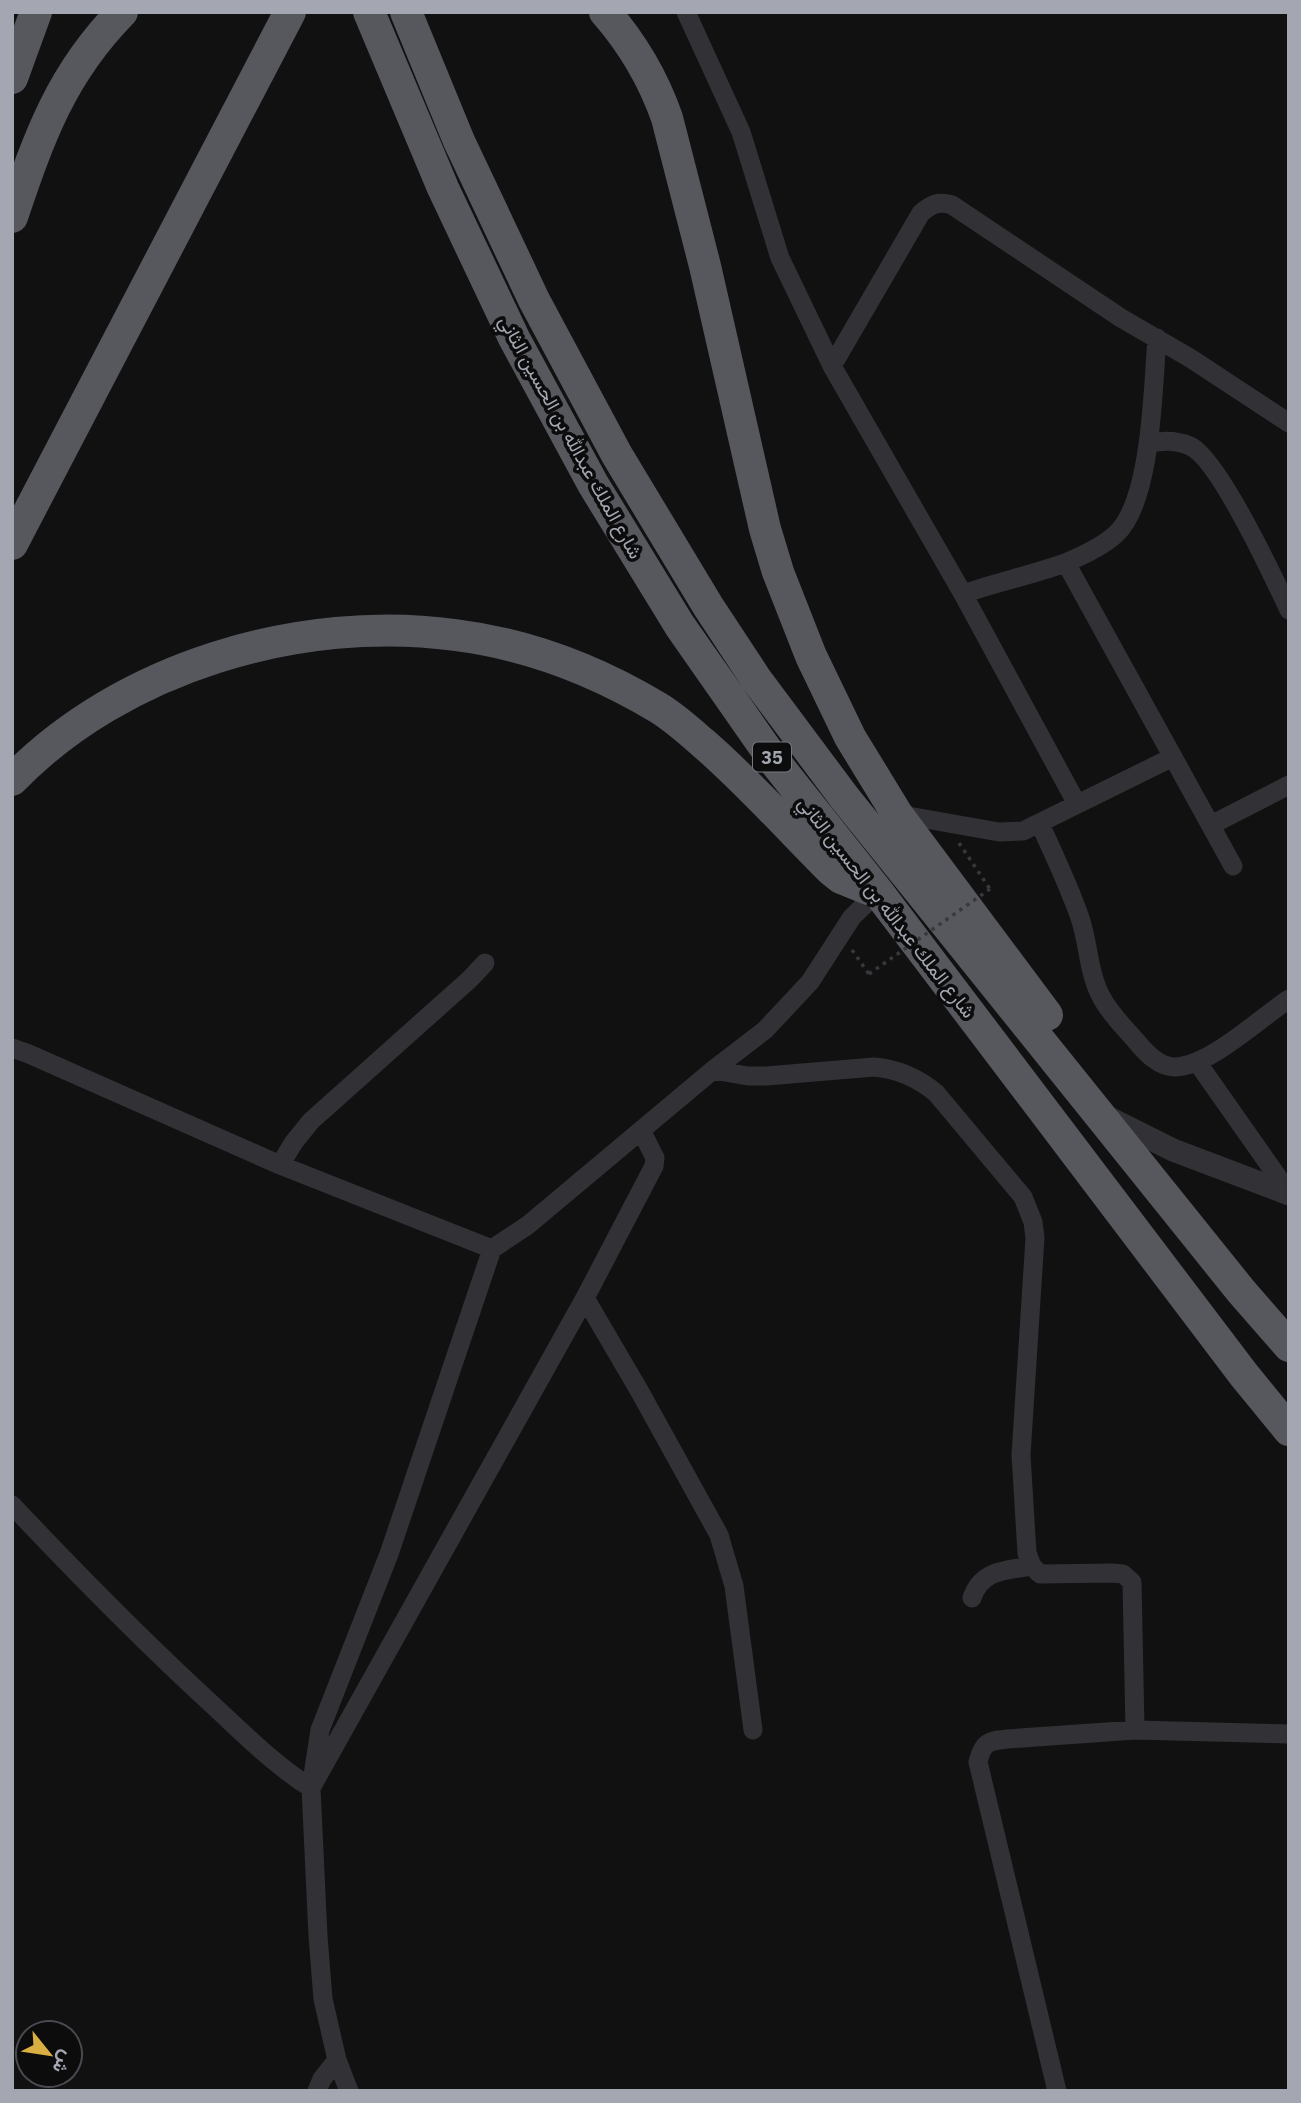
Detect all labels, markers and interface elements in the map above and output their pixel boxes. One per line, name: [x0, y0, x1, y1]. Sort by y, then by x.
street label: شارع الملك عبدالله بن الحسين الثاني: [490, 311, 648, 565]
road number: 35: [753, 742, 791, 772]
street label: شارع الملك عبدالله بن الحسين الثاني: [790, 791, 981, 1025]
north arrow: [14, 2019, 84, 2089]
text: ش: [48, 2047, 80, 2079]

